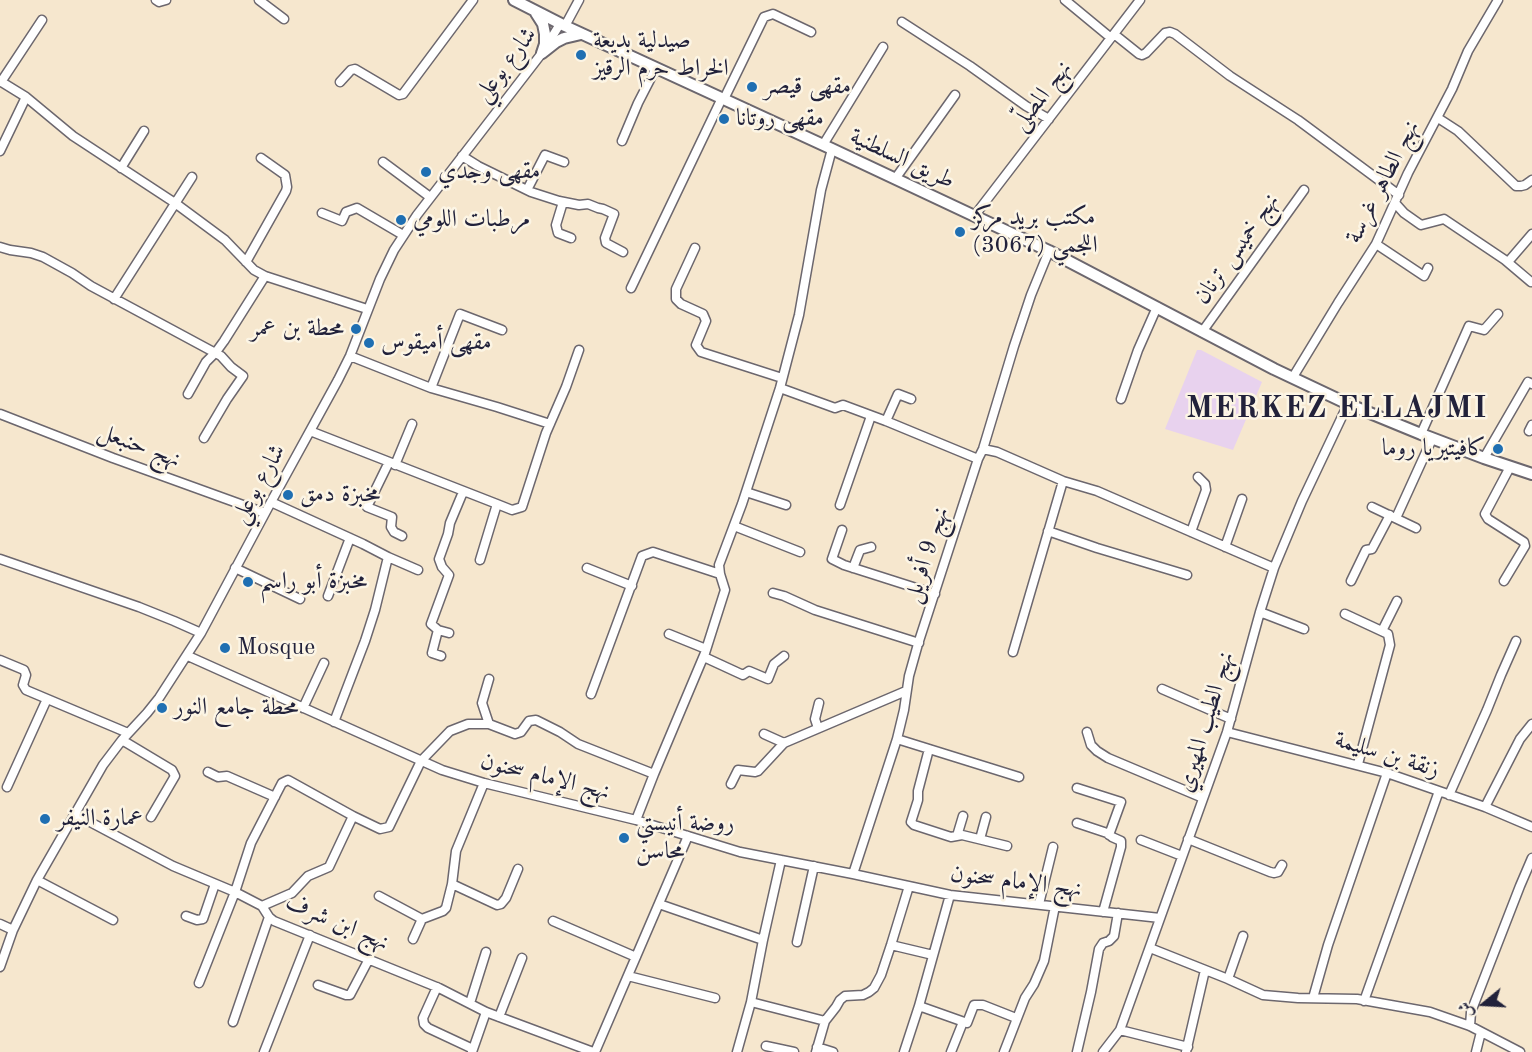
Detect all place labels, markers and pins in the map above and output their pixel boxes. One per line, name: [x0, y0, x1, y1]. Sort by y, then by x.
place label: صيدلية بديعة الخراط حرم الرقيز: [593, 27, 729, 83]
marker: صيدلية بديعة الخراط حرم الرقيز: [574, 48, 588, 62]
place label: مقهى قيصر: [764, 73, 851, 101]
marker: مقهى قيصر: [745, 80, 759, 94]
place label: مقهى روتانا: [736, 105, 824, 133]
marker: مقهى روتانا: [717, 112, 731, 126]
place label: مقهى وجدي: [438, 158, 540, 186]
marker: مقهى وجدي: [419, 165, 433, 179]
place label: مكتب بريد مركز اللجمي (3067): [972, 204, 1098, 260]
place label: مرطبات اللومي: [413, 206, 530, 234]
marker: مرطبات اللومي: [394, 213, 408, 227]
marker: مكتب بريد مركز اللجمي (3067): [953, 225, 967, 239]
place label: محطة بن عمر: [251, 315, 344, 343]
marker: محطة بن عمر: [349, 322, 363, 336]
place label: مقهى أميقوس: [381, 329, 491, 357]
marker: مقهى أميقوس: [362, 336, 376, 350]
place label: كافيتيريا روما: [1382, 435, 1486, 463]
marker: كافيتيريا روما: [1491, 442, 1505, 456]
place label: مخبزة دمق: [300, 481, 380, 509]
marker: مخبزة دمق: [281, 488, 295, 502]
place label: مخبزة أبو راسم: [260, 568, 367, 596]
marker: مخبزة أبو راسم: [241, 575, 255, 589]
place label: Mosque: [237, 634, 315, 662]
marker: Mosque: [218, 641, 232, 655]
place label: محطة جامع النور: [174, 694, 299, 722]
marker: محطة جامع النور: [155, 701, 169, 715]
place label: عمارة النيفر: [57, 805, 143, 833]
place label: روضة أنيستي محاسن: [636, 810, 734, 866]
marker: عمارة النيفر: [38, 812, 52, 826]
marker: روضة أنيستي محاسن: [617, 831, 631, 845]

